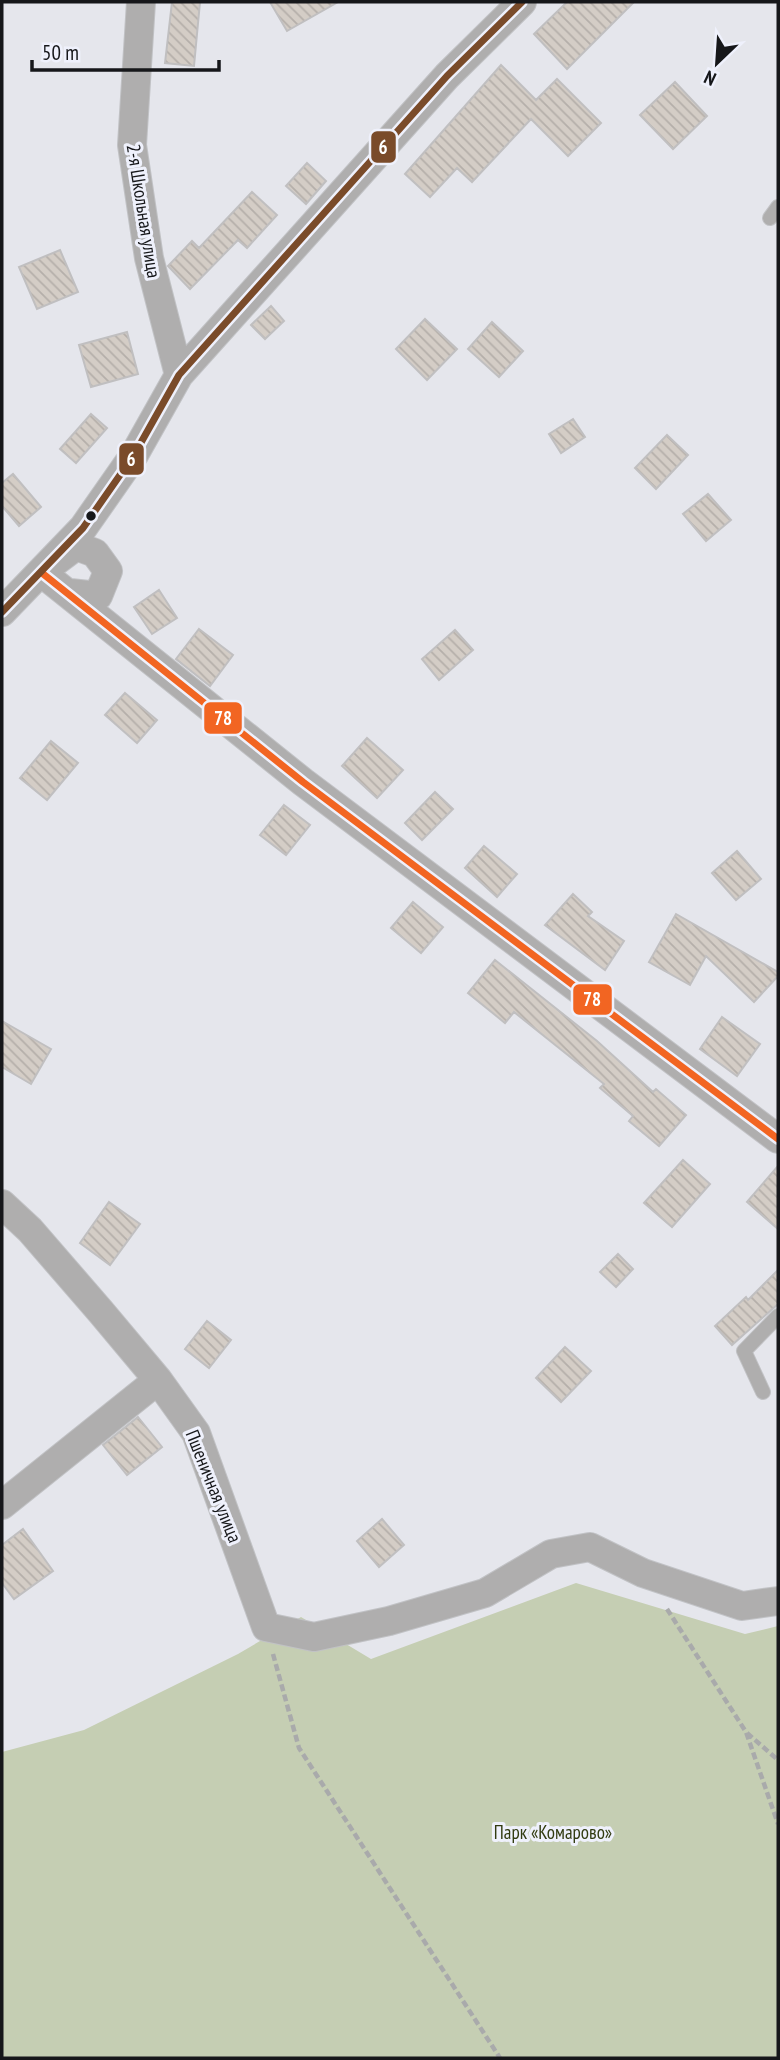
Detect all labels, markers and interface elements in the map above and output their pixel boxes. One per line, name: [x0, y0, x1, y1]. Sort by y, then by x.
scale bar: [32, 28, 219, 72]
north arrow: [682, 28, 752, 98]
text: 50 m: [42, 39, 79, 66]
text: N: [700, 65, 720, 91]
line badge: 6: [370, 130, 397, 164]
text: 6: [378, 135, 388, 159]
street label: 2-я Школьная улица: [122, 142, 166, 280]
line badge: 6: [118, 442, 145, 476]
text: 6: [126, 447, 136, 471]
unlabelled marker: [84, 509, 98, 523]
line badge: 78: [203, 701, 243, 735]
text: 78: [214, 706, 232, 730]
line badge: 78: [572, 983, 613, 1016]
text: 78: [583, 987, 601, 1011]
street label: Пшеничная улица: [181, 1426, 247, 1546]
park label: Парк «Комарово»: [494, 1820, 612, 1844]

